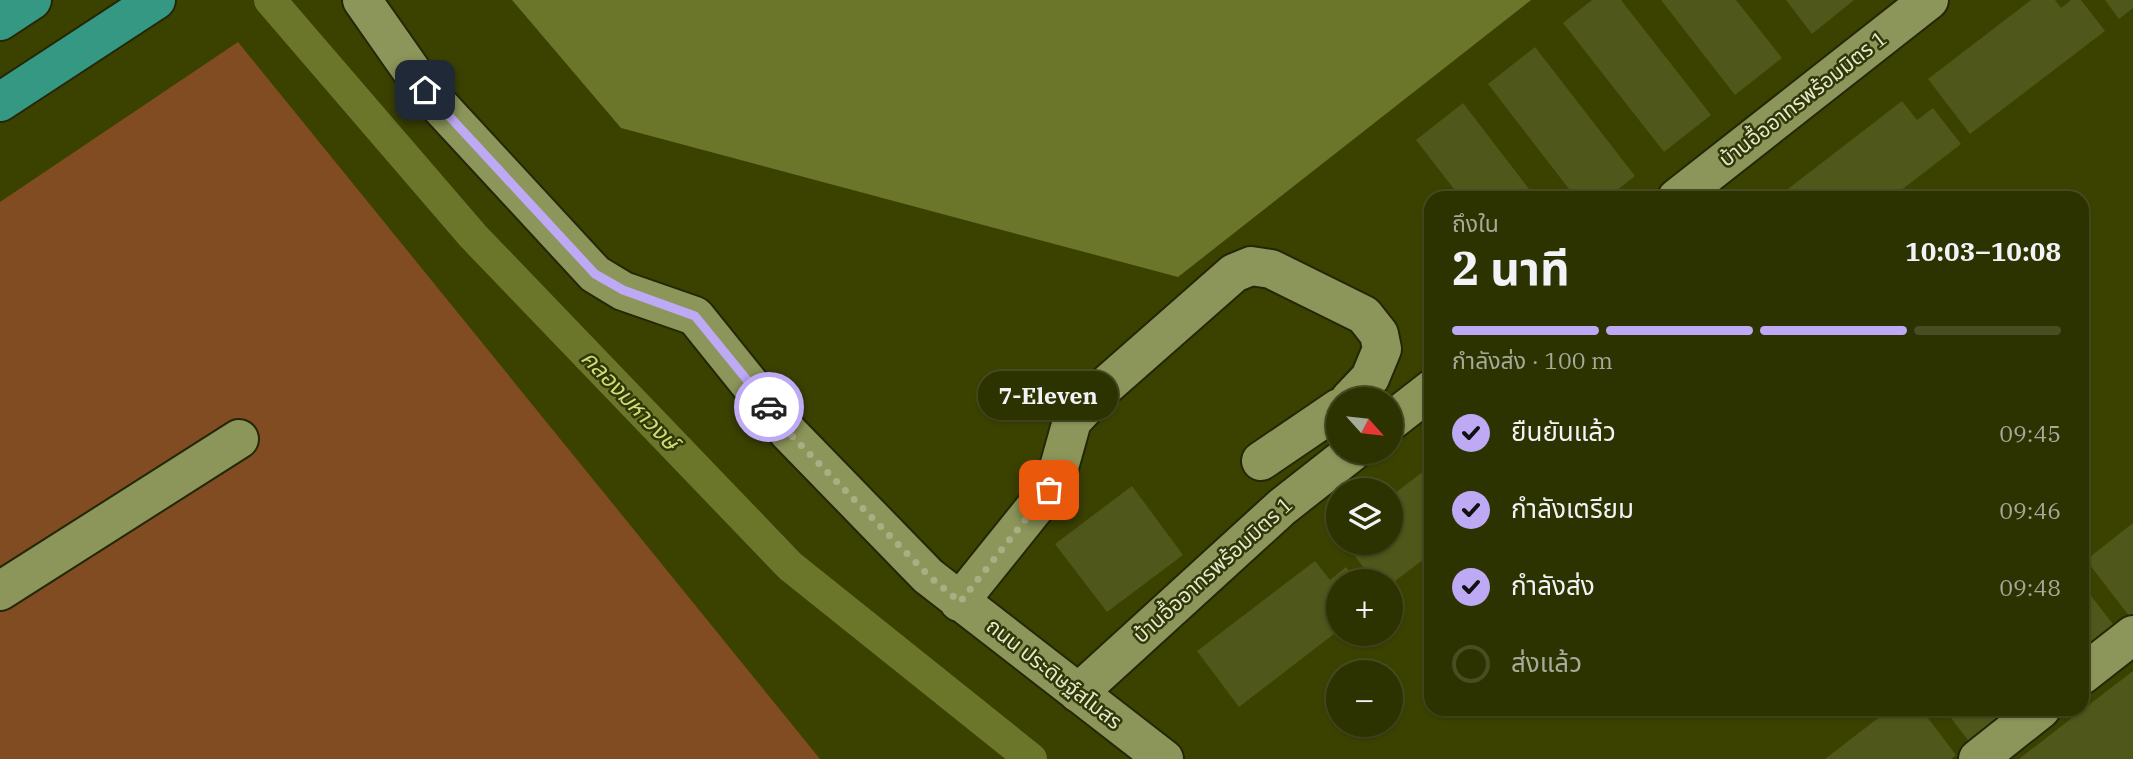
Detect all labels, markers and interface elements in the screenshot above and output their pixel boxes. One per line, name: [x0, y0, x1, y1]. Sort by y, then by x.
street label: บ้านอื้ออาทรพร้อมมิตร 1: [1713, 24, 1892, 173]
pin: [395, 60, 455, 120]
icon: home: [406, 71, 444, 109]
text: ถึงใน: [1452, 208, 1499, 238]
text: 10:03–10:08: [1905, 234, 2061, 268]
text: 2 นาที: [1452, 238, 1570, 298]
water label: คลองมหาวงษ์: [575, 343, 689, 458]
text: กำลังส่ง · 100 m: [1452, 345, 1613, 375]
callout: 7-Eleven: [979, 371, 1119, 420]
courier: [734, 372, 804, 442]
text: 7-Eleven: [998, 380, 1098, 410]
north arrow: [1326, 387, 1404, 464]
map controls: [1326, 387, 1403, 737]
icon: car: [750, 388, 788, 426]
icon: check: [1452, 414, 1490, 452]
text: ยืนยันแล้ว: [1511, 414, 1616, 448]
text: 09:45: [1999, 418, 2061, 448]
pin: [1019, 460, 1079, 520]
icon: bag: [1030, 471, 1068, 509]
button: layers: [1326, 478, 1403, 555]
street label: บ้านอื้ออาทรพร้อมมิตร 1: [1127, 490, 1298, 648]
icon: check: [1452, 491, 1490, 529]
text: กำลังเตรียม: [1511, 491, 1634, 525]
text: 09:46: [1999, 495, 2061, 525]
icon: check: [1452, 568, 1490, 606]
text: กำลังส่ง: [1511, 568, 1595, 602]
button: +: [1326, 569, 1403, 646]
text: 09:48: [1999, 572, 2061, 602]
street label: ถนน ประดิษฐ์สโมสร: [981, 611, 1128, 735]
text: ส่งแล้ว: [1511, 645, 1582, 679]
button: −: [1326, 660, 1403, 737]

